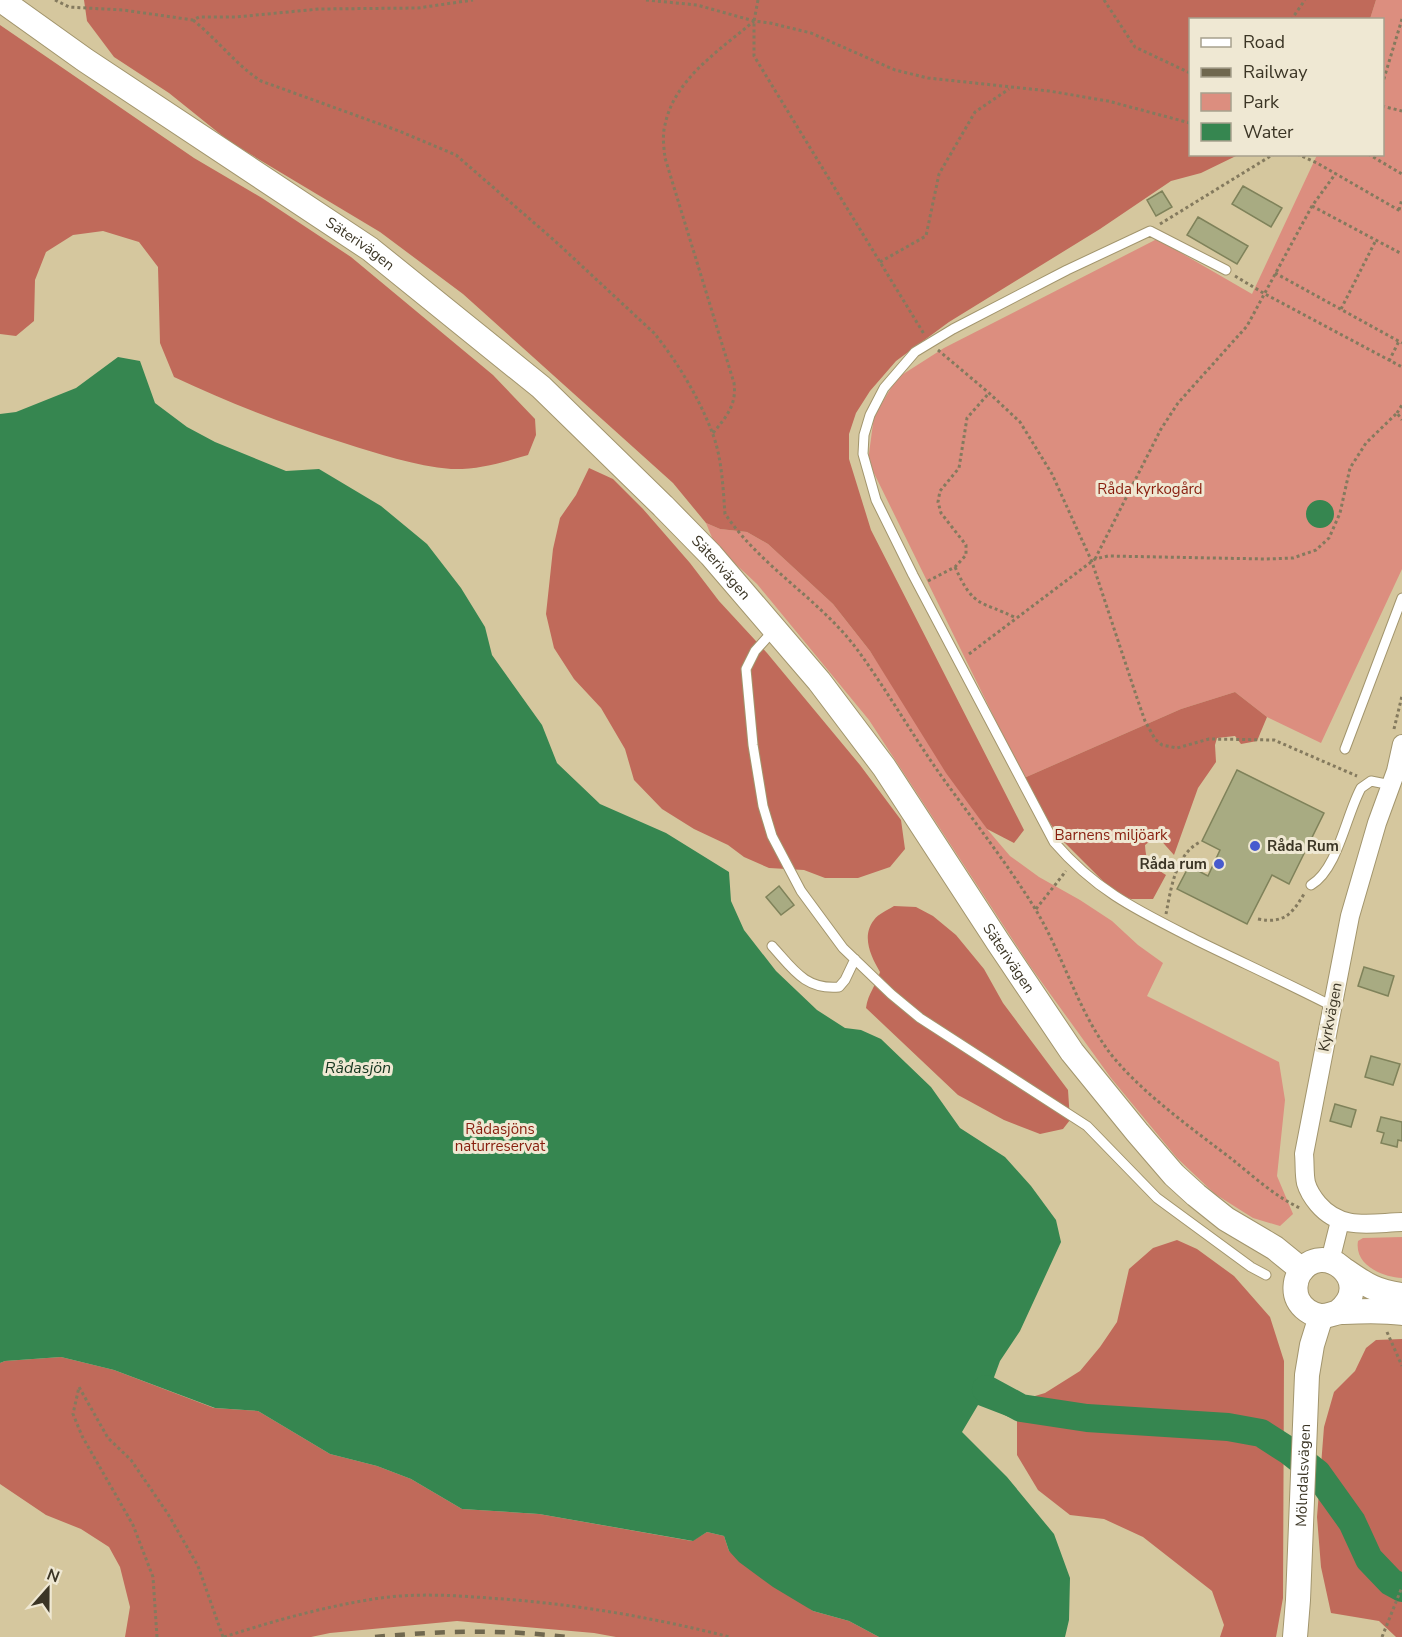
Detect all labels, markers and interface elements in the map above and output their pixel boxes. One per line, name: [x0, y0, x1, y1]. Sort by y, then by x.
legend: [1189, 18, 1384, 156]
text: Road: [1243, 30, 1285, 54]
text: Railway: [1243, 60, 1308, 84]
text: Park: [1243, 90, 1280, 114]
text: Water: [1243, 120, 1294, 144]
street label: Säterivägen: [322, 212, 399, 275]
park label: Råda kyrkogård: [1097, 479, 1203, 499]
street label: Säterivägen: [687, 531, 755, 604]
park label: Barnens miljöark: [1054, 825, 1168, 845]
place label: Råda Rum: [1267, 836, 1339, 856]
marker: Råda Rum: [1248, 839, 1262, 853]
place label: Råda rum: [1140, 854, 1207, 874]
marker: Råda rum: [1212, 857, 1226, 871]
street label: Säterivägen: [978, 919, 1039, 997]
street label: Kyrkvägen: [1313, 981, 1347, 1053]
water label: Rådasjön: [325, 1057, 391, 1079]
park label: Rådasjöns naturreservat: [455, 1119, 546, 1156]
street label: Mölndalsvägen: [1291, 1423, 1315, 1527]
north arrow: [18, 1559, 78, 1619]
text: N: [43, 1564, 63, 1588]

